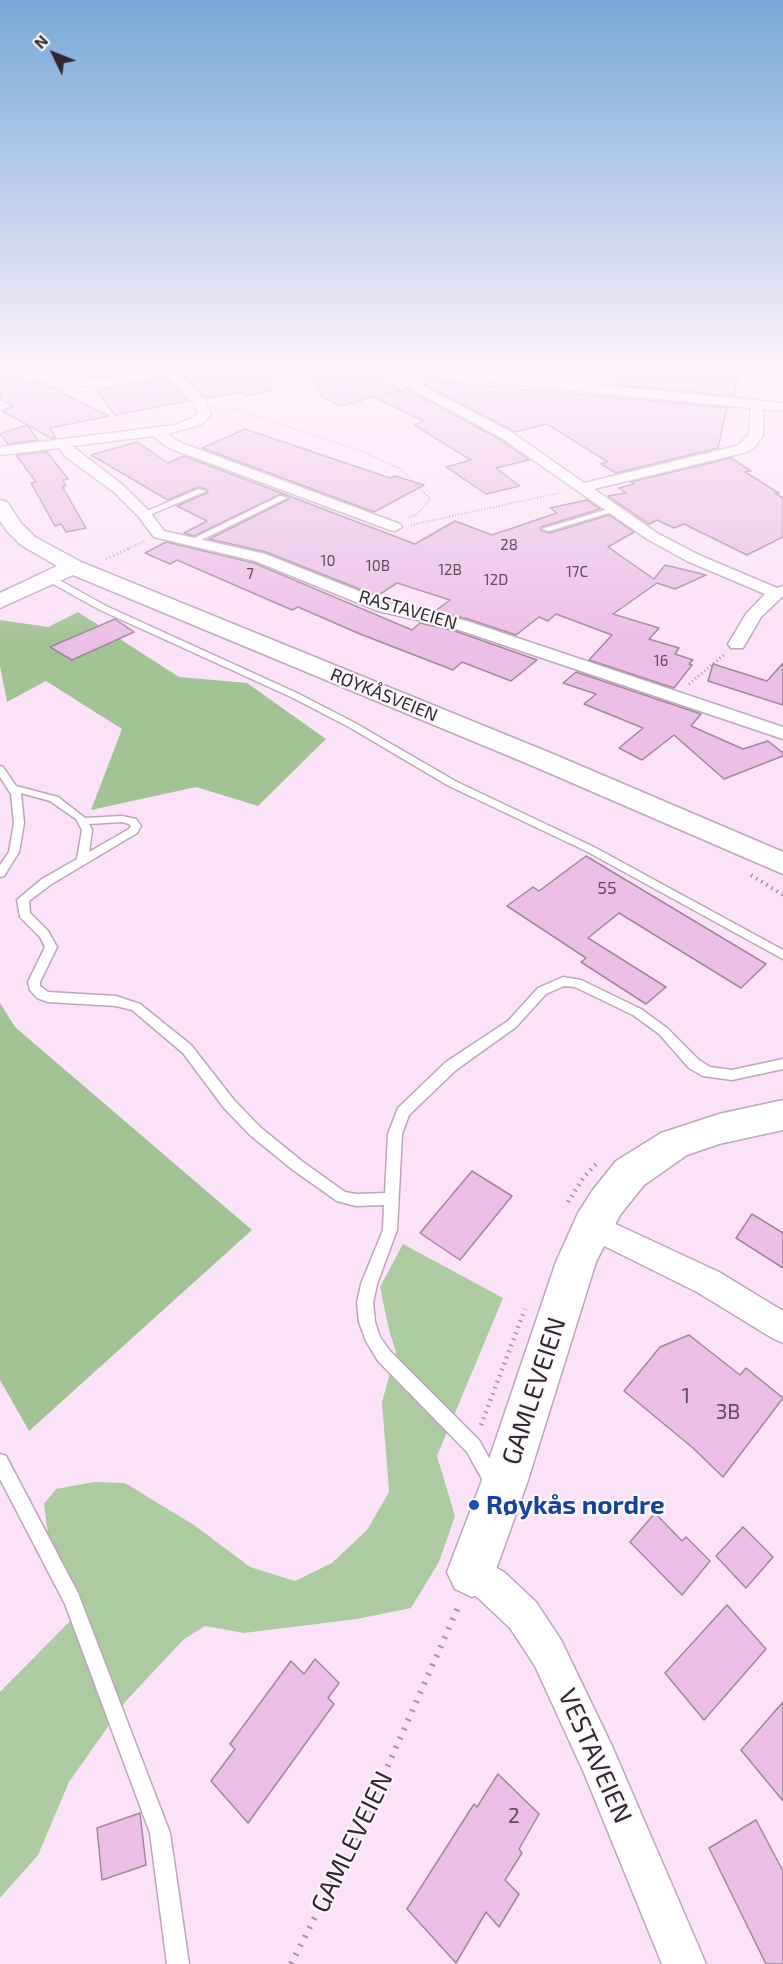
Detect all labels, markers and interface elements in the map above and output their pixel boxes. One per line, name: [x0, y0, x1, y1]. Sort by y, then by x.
north arrow: [24, 24, 84, 84]
text: N: [30, 31, 51, 52]
house number: 28: [500, 536, 518, 554]
house number: 10: [320, 552, 336, 570]
house number: 10B: [366, 557, 390, 575]
house number: 12B: [438, 561, 462, 579]
house number: 17C: [566, 563, 588, 581]
house number: 7: [246, 565, 254, 583]
house number: 12D: [484, 571, 508, 589]
street label: RASTAVEIEN: [357, 586, 459, 634]
house number: 16: [654, 652, 668, 670]
street label: RØYKÅSVEIEN: [327, 664, 441, 726]
house number: 55: [597, 877, 617, 899]
street label: GAMLEVEIEN: [495, 1313, 573, 1469]
house number: 1: [682, 1383, 690, 1409]
house number: 3B: [716, 1399, 740, 1425]
place label: Røykås nordre: [486, 1489, 665, 1521]
marker: Røykås nordre: [467, 1498, 481, 1512]
street label: VESTAVEIEN: [551, 1684, 639, 1828]
street label: GAMLEVEIEN: [304, 1766, 400, 1918]
house number: 2: [508, 1803, 520, 1829]

